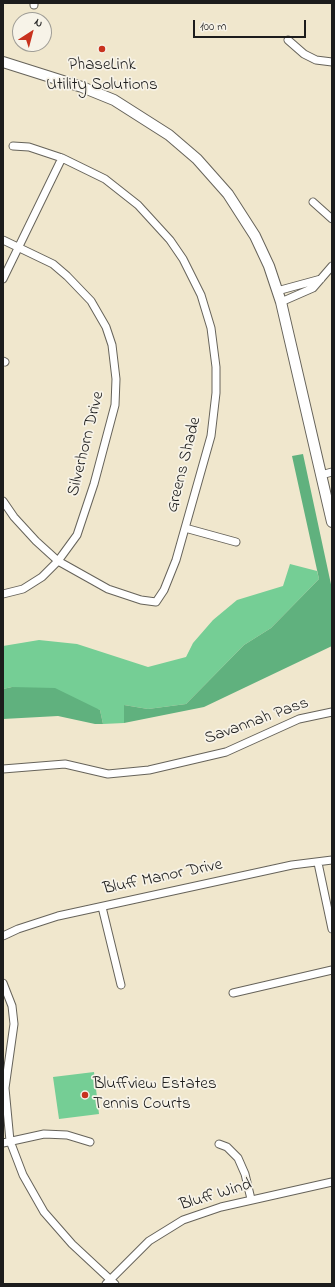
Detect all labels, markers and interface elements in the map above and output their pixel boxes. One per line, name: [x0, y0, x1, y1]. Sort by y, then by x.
north arrow: [12, 12, 52, 52]
scale bar: [195, 12, 308, 38]
text: N: [31, 14, 46, 32]
text: 100 m: [200, 18, 227, 36]
marker: PhaseLink Utility Solutions: [97, 44, 107, 54]
place label: PhaseLink Utility Solutions: [46, 56, 158, 96]
street label: Silverhorn Drive: [64, 390, 110, 498]
street label: Greens Shade: [163, 415, 207, 515]
street label: Savannah Pass: [202, 694, 312, 750]
street label: Bluff Manor Drive: [102, 855, 224, 901]
place label: Bluffview Estates Tennis Courts: [93, 1075, 217, 1115]
marker: Bluffview Estates Tennis Courts: [80, 1090, 90, 1100]
street label: Bluff Wind: [177, 1175, 255, 1217]

